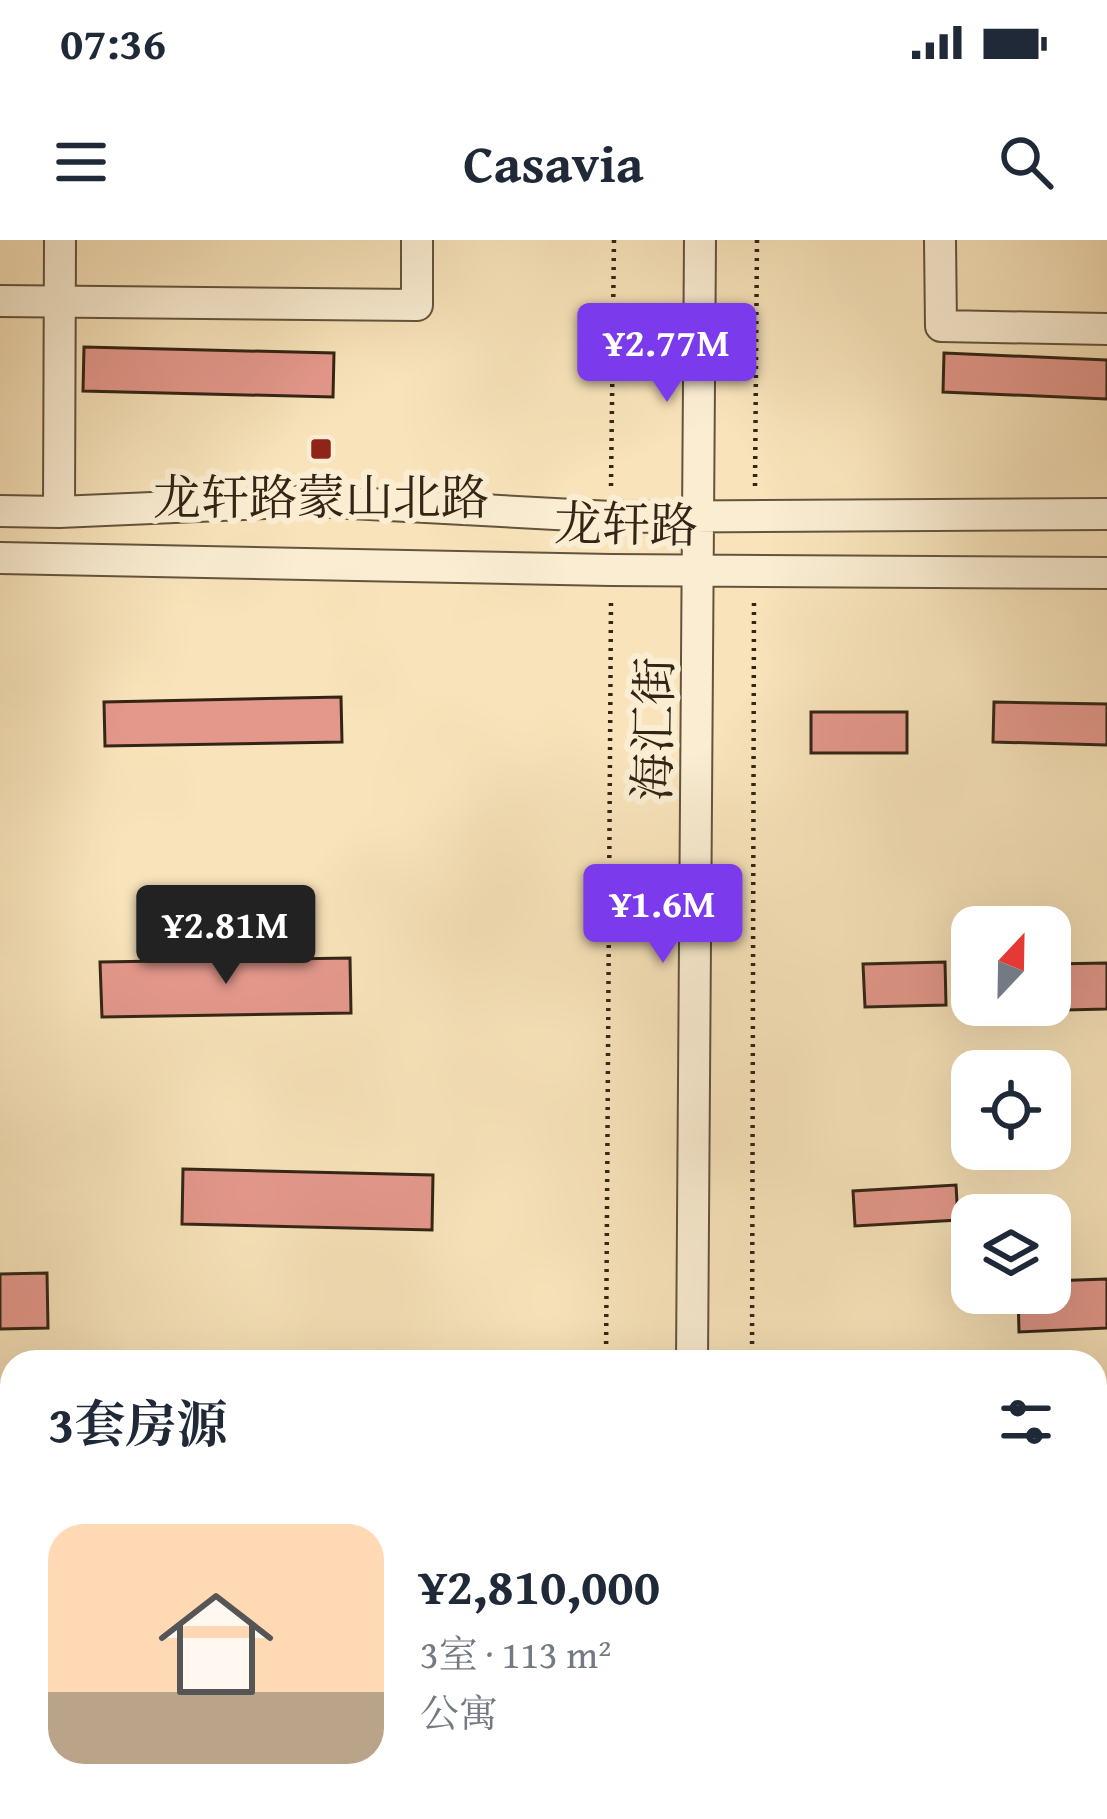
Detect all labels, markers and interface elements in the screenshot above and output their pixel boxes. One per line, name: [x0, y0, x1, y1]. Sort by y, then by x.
text: 07:36: [60, 10, 166, 75]
text: Casavia: [463, 123, 644, 202]
icon: menu: [48, 129, 114, 195]
icon: search: [993, 129, 1059, 195]
pin: ¥2.77M: [569, 303, 765, 405]
text: ¥2.77M: [604, 313, 730, 370]
marker: 龙轩路蒙山北路: [308, 436, 334, 462]
place label: 龙轩路蒙山北路: [153, 461, 489, 532]
street label: 龙轩路: [553, 487, 699, 560]
street label: 海汇街: [616, 656, 689, 802]
pin: ¥1.6M: [579, 864, 747, 966]
text: ¥1.6M: [610, 874, 716, 931]
pin: ¥2.81M: [128, 885, 324, 987]
text: ¥2.81M: [163, 895, 289, 952]
north arrow: [951, 906, 1071, 1026]
map controls: [951, 906, 1071, 1314]
button: locate: [951, 1050, 1071, 1170]
button: layers: [951, 1194, 1071, 1314]
text: 3套房源: [48, 1386, 227, 1461]
icon: filters: [993, 1389, 1059, 1455]
text: ¥2,810,000: [420, 1548, 660, 1623]
icon: home: [144, 1572, 288, 1716]
text: 3室 · 113 m²: [420, 1625, 611, 1682]
text: 公寓: [420, 1684, 498, 1741]

